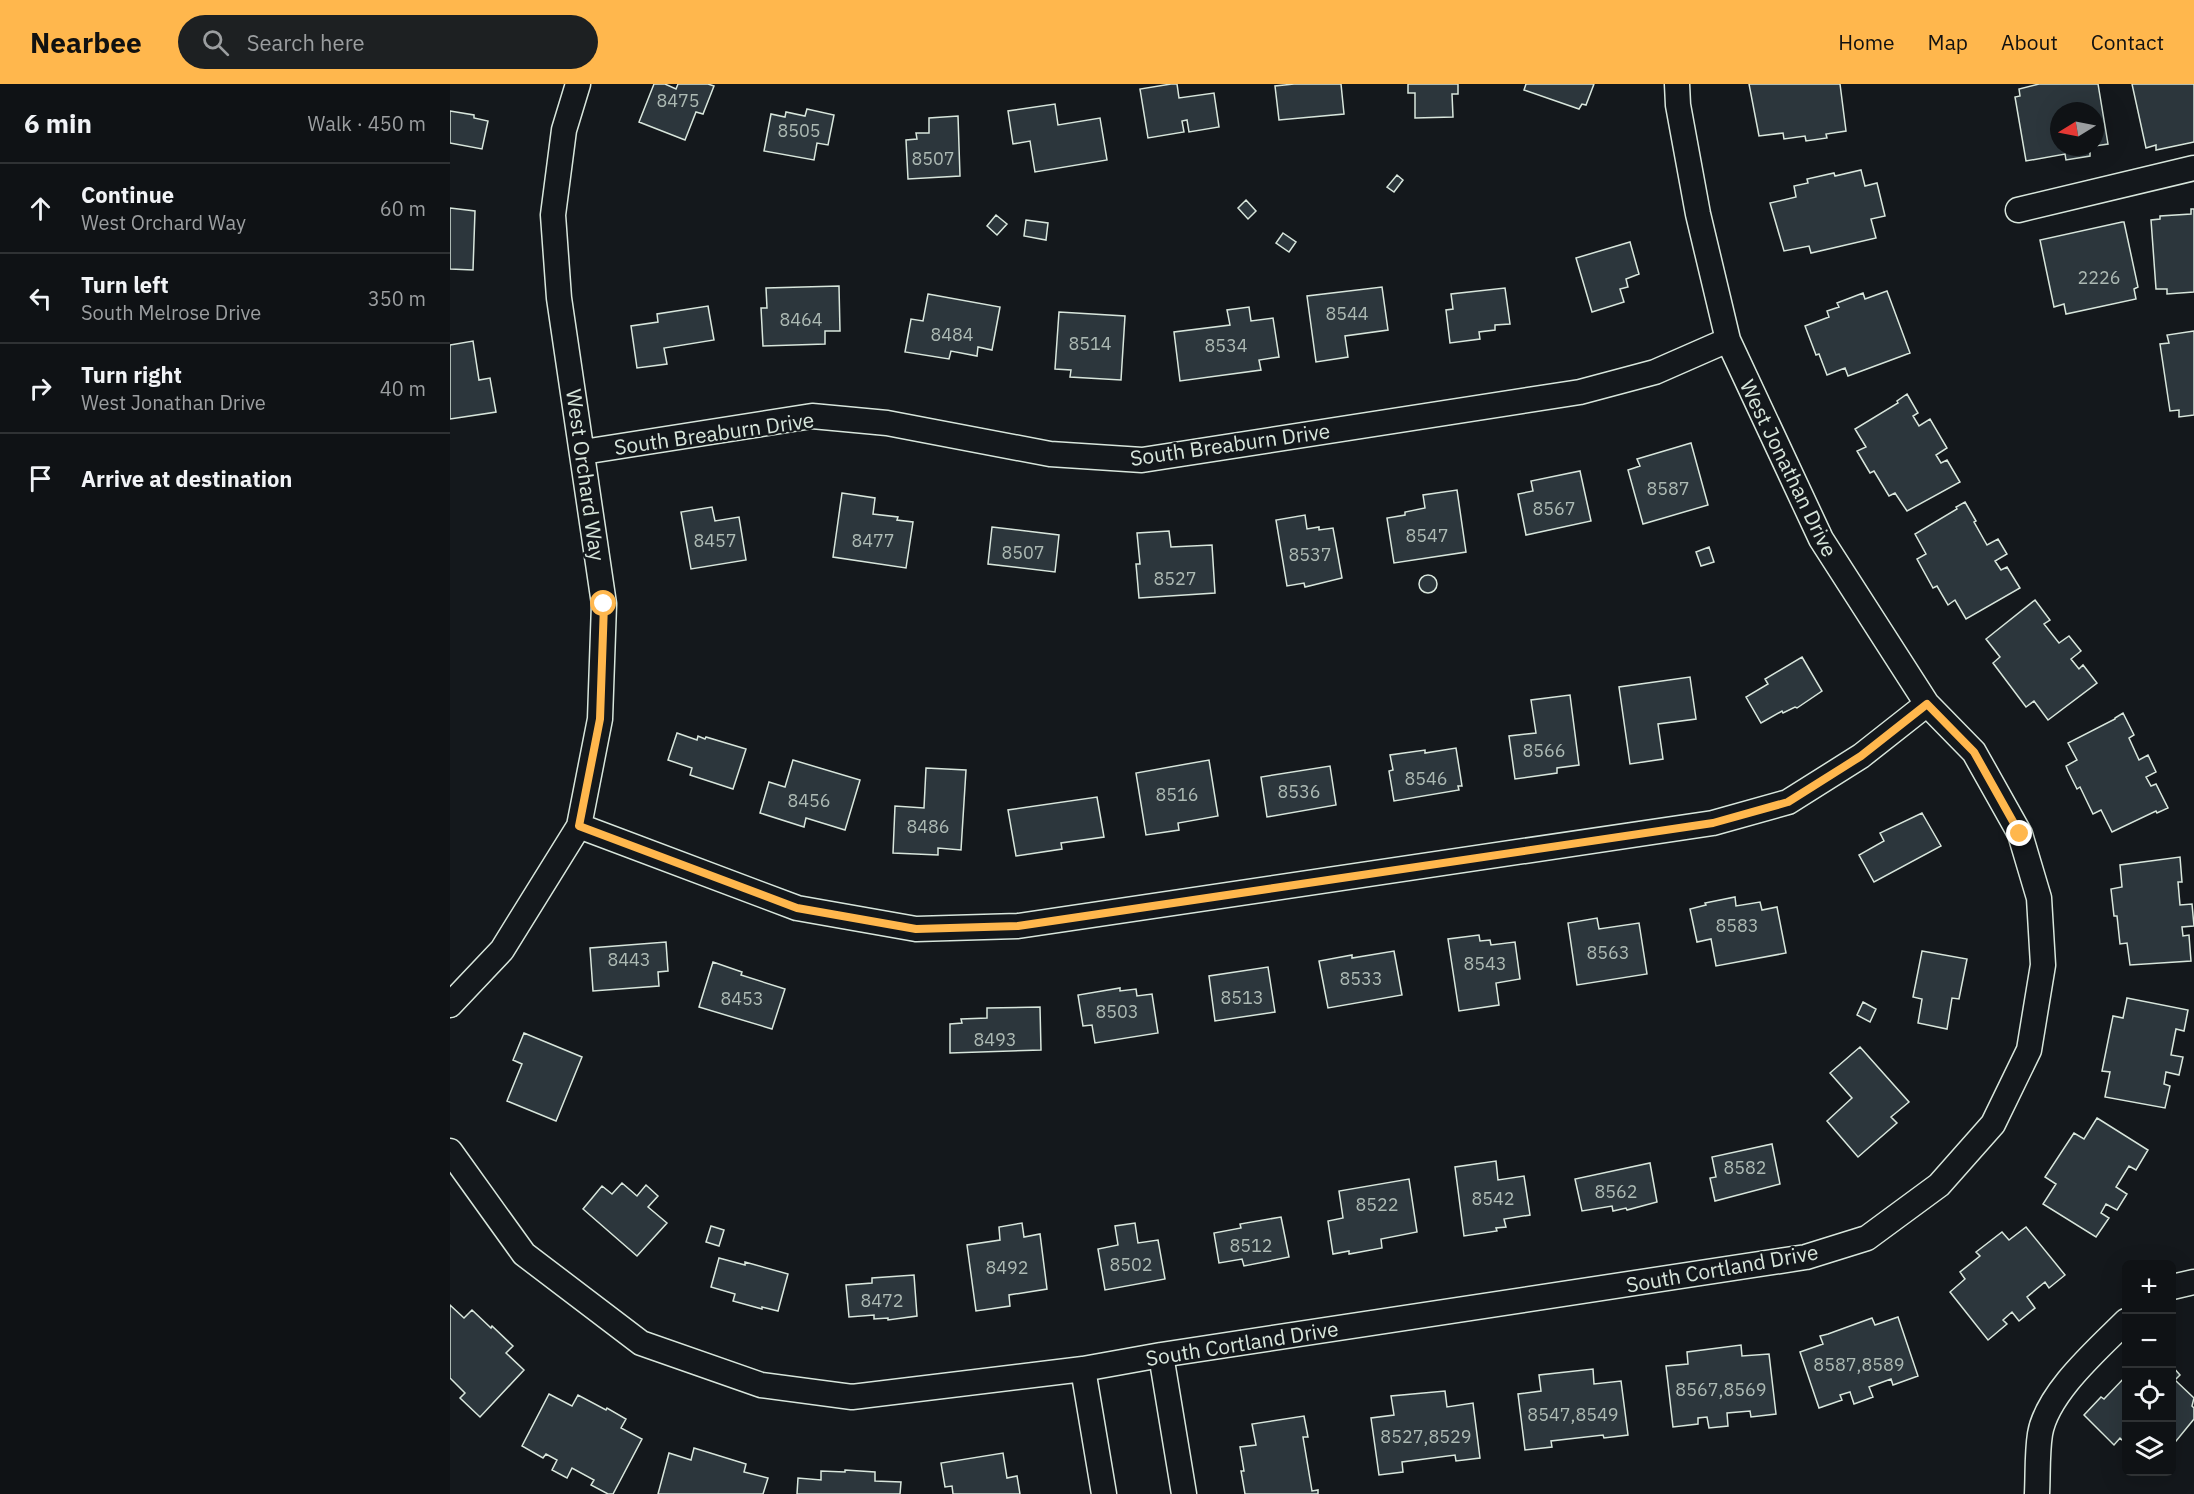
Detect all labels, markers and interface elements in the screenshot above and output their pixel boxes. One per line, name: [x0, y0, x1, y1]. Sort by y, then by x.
search box: [178, 15, 598, 69]
text: Nearbee: [30, 24, 142, 61]
icon: search: [199, 26, 232, 59]
text: Search here: [247, 28, 365, 57]
text: Home: [1838, 28, 1895, 56]
text: Map: [1928, 28, 1968, 56]
text: About: [2001, 28, 2058, 56]
text: Contact: [2091, 28, 2164, 56]
house number: 8475: [656, 89, 700, 112]
north arrow: [2050, 102, 2104, 156]
text: 6 min: [24, 106, 92, 140]
text: Walk · 450 m: [308, 110, 426, 137]
house number: 8505: [777, 119, 821, 142]
house number: 8507: [911, 147, 955, 170]
text: Continue: [81, 180, 174, 209]
icon: ahead: [24, 192, 57, 225]
text: 60 m: [380, 195, 426, 222]
text: West Orchard Way: [81, 209, 246, 236]
house number: 2226: [2077, 266, 2121, 289]
text: Turn left: [81, 270, 169, 299]
icon: left: [24, 282, 57, 315]
text: 350 m: [368, 285, 426, 312]
text: South Melrose Drive: [81, 299, 261, 326]
house number: 8544: [1325, 302, 1369, 325]
house number: 8464: [779, 308, 823, 331]
house number: 8484: [930, 323, 974, 346]
house number: 8514: [1068, 332, 1112, 355]
house number: 8534: [1204, 334, 1248, 357]
text: Turn right: [81, 360, 182, 389]
icon: right: [24, 372, 57, 405]
text: 40 m: [380, 375, 426, 402]
street label: West Jonathan Drive: [1734, 375, 1844, 561]
street label: West Orchard Way: [560, 387, 612, 563]
text: West Jonathan Drive: [81, 389, 266, 416]
street label: South Breaburn Drive: [612, 405, 816, 461]
street label: South Breaburn Drive: [1128, 416, 1332, 472]
icon: arrive: [24, 462, 57, 495]
text: Arrive at destination: [81, 464, 292, 493]
house number: 8587: [1646, 477, 1690, 500]
house number: 8567: [1532, 497, 1576, 520]
house number: 8547: [1405, 524, 1449, 547]
house number: 8457: [693, 529, 737, 552]
house number: 8477: [851, 529, 895, 552]
house number: 8507: [1001, 541, 1045, 564]
house number: 8537: [1288, 543, 1332, 566]
house number: 8527: [1153, 567, 1197, 590]
route start: [590, 590, 616, 616]
house number: 8566: [1522, 739, 1566, 762]
house number: 8546: [1404, 767, 1448, 790]
house number: 8536: [1277, 780, 1321, 803]
house number: 8516: [1155, 783, 1199, 806]
house number: 8456: [787, 789, 831, 812]
house number: 8486: [906, 815, 950, 838]
route end: [2006, 820, 2032, 846]
house number: 8583: [1715, 914, 1759, 937]
house number: 8563: [1586, 941, 1630, 964]
house number: 8443: [607, 948, 651, 971]
house number: 8543: [1463, 952, 1507, 975]
house number: 8533: [1339, 967, 1383, 990]
house number: 8513: [1220, 986, 1264, 1009]
house number: 8453: [720, 987, 764, 1010]
house number: 8503: [1095, 1000, 1139, 1023]
house number: 8493: [973, 1028, 1017, 1051]
house number: 8582: [1723, 1156, 1767, 1179]
house number: 8562: [1594, 1180, 1638, 1203]
house number: 8542: [1471, 1187, 1515, 1210]
house number: 8522: [1355, 1193, 1399, 1216]
house number: 8512: [1229, 1234, 1273, 1257]
street label: South Cortland Drive: [1624, 1237, 1820, 1299]
house number: 8502: [1109, 1253, 1153, 1276]
house number: 8492: [985, 1256, 1029, 1279]
map controls: [2122, 1260, 2176, 1476]
button: +: [2122, 1260, 2176, 1314]
house number: 8472: [860, 1289, 904, 1312]
street label: South Cortland Drive: [1144, 1314, 1340, 1372]
button: −: [2122, 1314, 2176, 1368]
house number: 8587,8589: [1813, 1353, 1905, 1376]
button: locate: [2122, 1368, 2176, 1422]
house number: 8567,8569: [1675, 1378, 1767, 1401]
house number: 8547,8549: [1527, 1403, 1619, 1426]
button: layers: [2122, 1422, 2176, 1476]
house number: 8527,8529: [1380, 1425, 1472, 1448]

